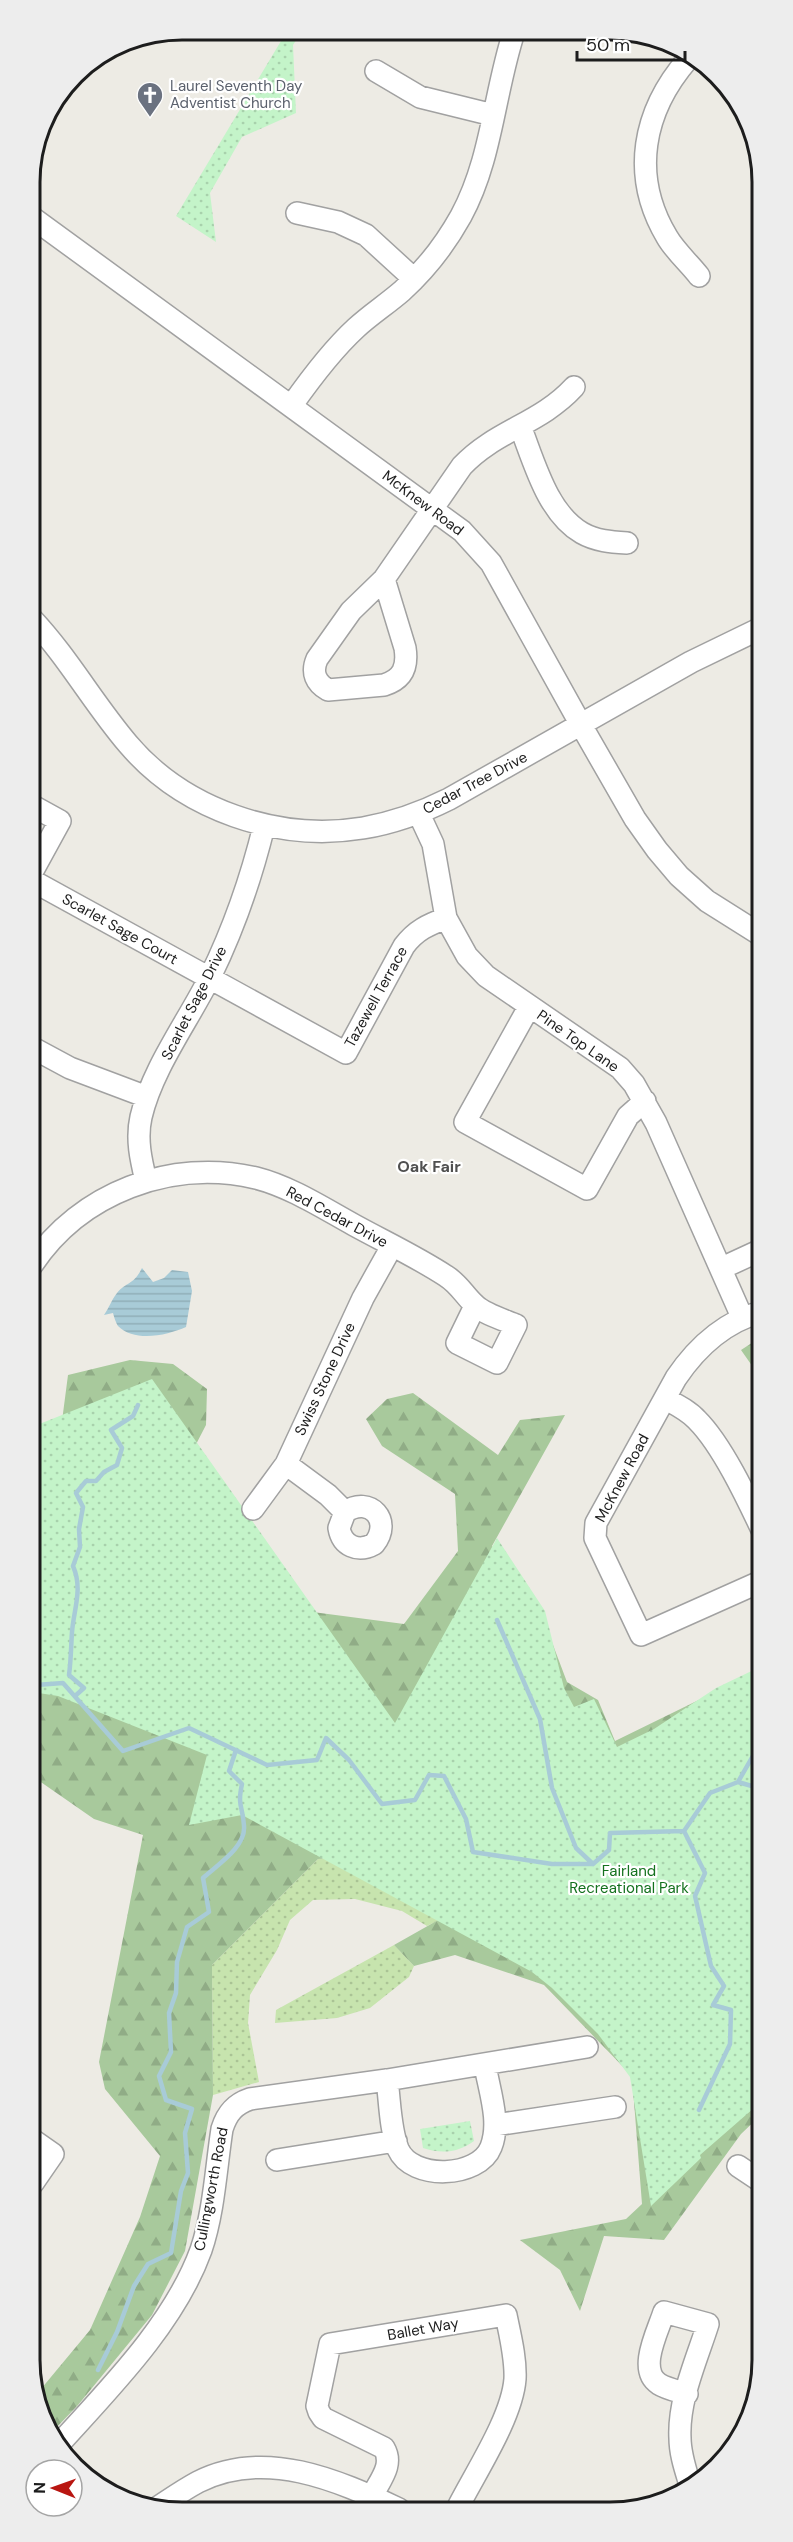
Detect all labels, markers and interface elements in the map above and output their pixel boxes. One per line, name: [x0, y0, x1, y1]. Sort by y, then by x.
scale bar: [577, 24, 685, 62]
text: 50 m: [586, 33, 630, 57]
place label: Laurel Seventh Day Adventist Church: [170, 76, 303, 113]
church icon: Laurel Seventh Day Adventist Church: [135, 80, 165, 118]
street label: McKnew Road: [378, 466, 468, 540]
street label: Cedar Tree Drive: [419, 747, 531, 819]
street label: Scarlet Sage Court: [58, 889, 182, 969]
street label: Scarlet Sage Drive: [157, 943, 231, 1063]
street label: Tazewell Terrace: [340, 943, 412, 1051]
street label: Pine Top Lane: [533, 1005, 623, 1077]
district label: Oak Fair: [397, 1156, 461, 1177]
street label: Red Cedar Drive: [283, 1182, 391, 1252]
street label: Swiss Stone Drive: [290, 1319, 360, 1439]
street label: McKnew Road: [590, 1430, 654, 1526]
park label: Fairland Recreational Park: [569, 1861, 689, 1898]
street label: Cullingworth Road: [189, 2125, 233, 2253]
street label: Ballet Way: [386, 2313, 461, 2345]
north arrow: [24, 2458, 84, 2518]
text: N: [29, 2482, 50, 2494]

